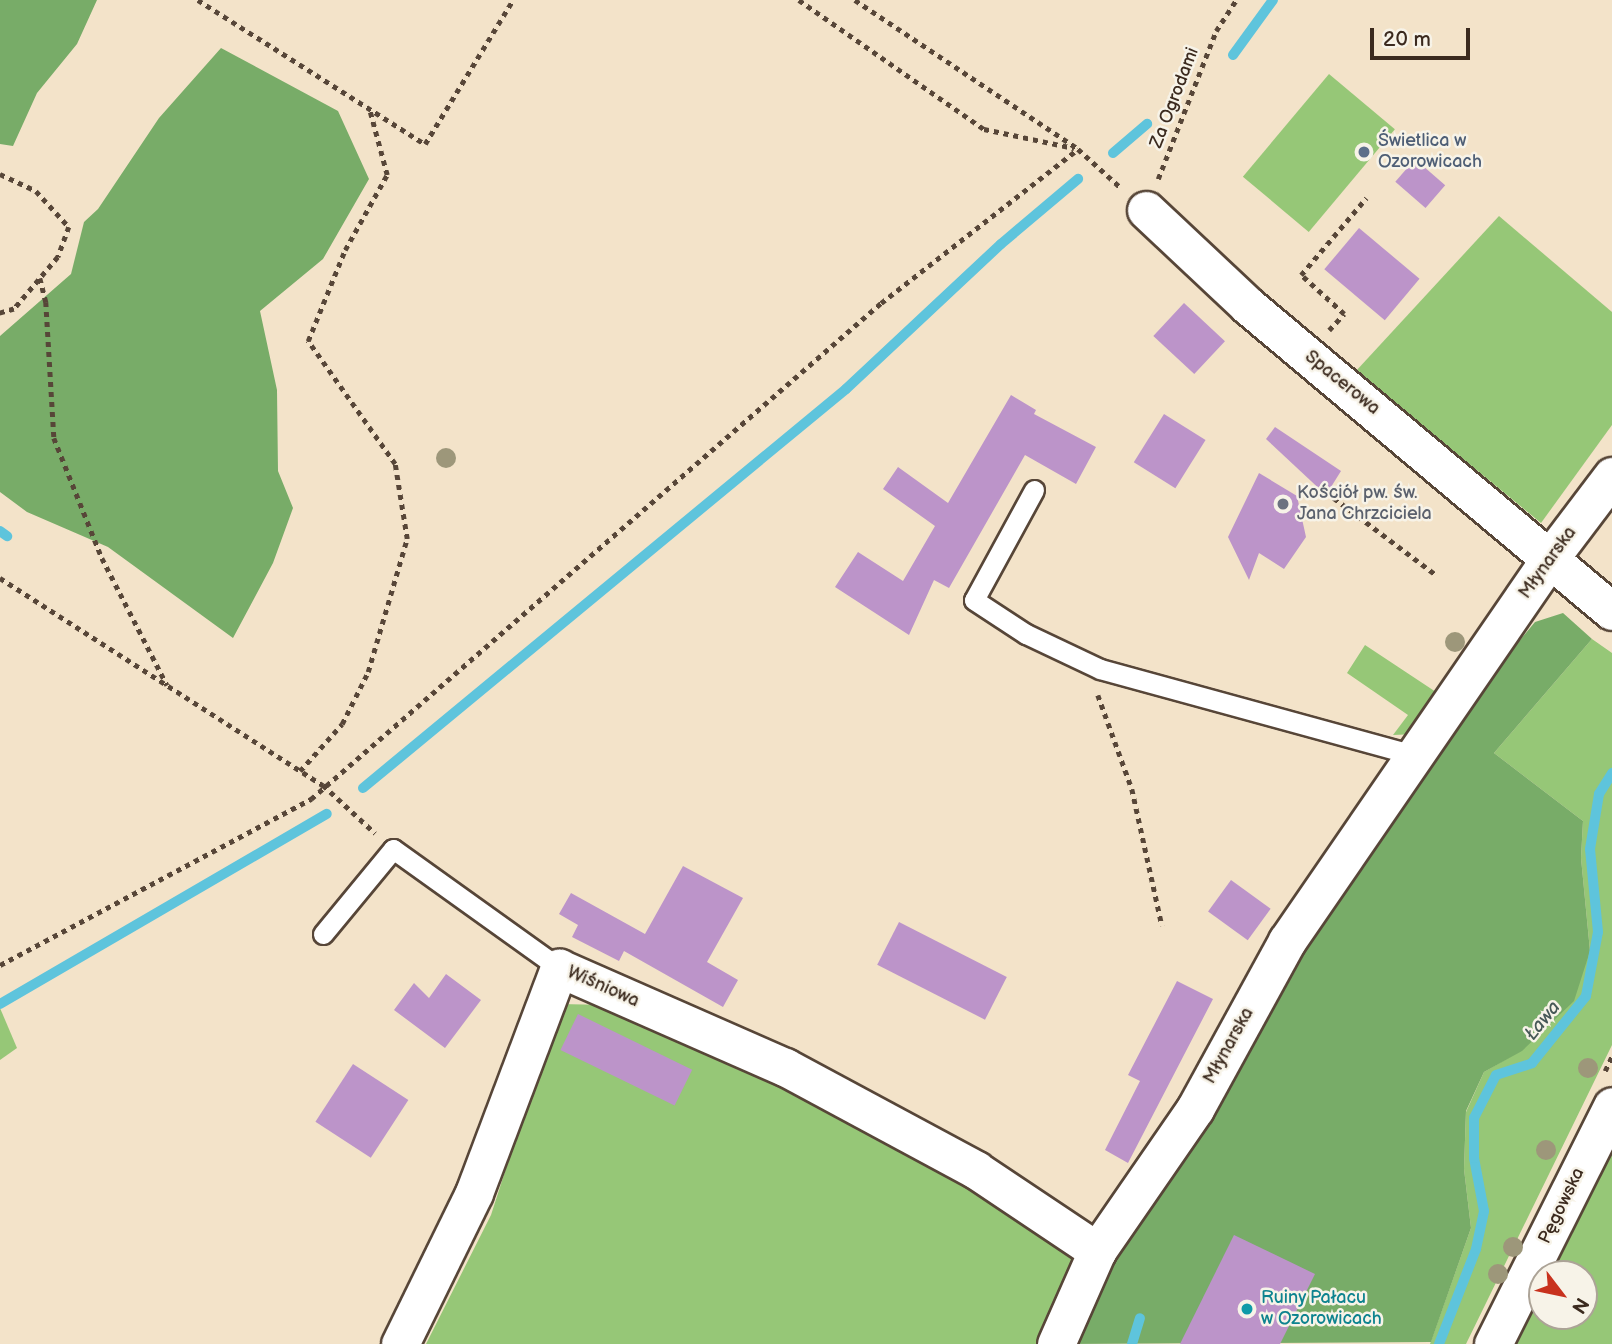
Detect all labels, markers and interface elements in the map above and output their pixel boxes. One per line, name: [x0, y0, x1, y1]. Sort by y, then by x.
scale bar: [1374, 14, 1474, 58]
text: 20 m: [1383, 27, 1431, 52]
street label: Za Ogrodami: [1146, 45, 1204, 151]
place label: Świetlica w Ozorowicach: [1378, 131, 1482, 174]
marker: Świetlica w Ozorowicach: [1356, 144, 1372, 160]
street label: Spacerowa: [1300, 346, 1384, 420]
place label: Kościół pw. św. Jana Chrzciciela: [1297, 483, 1432, 526]
marker: Kościół pw. św. Jana Chrzciciela: [1275, 496, 1291, 512]
street label: Młynarska: [1515, 523, 1581, 603]
street label: Wiśniowa: [564, 962, 642, 1012]
water label: Ława: [1520, 997, 1566, 1045]
street label: Młynarska: [1199, 1004, 1259, 1088]
street label: Pęgowska: [1534, 1165, 1590, 1247]
north arrow: [1528, 1260, 1598, 1330]
place label: Ruiny Pałacu w Ozorowicach: [1261, 1288, 1382, 1330]
text: N: [1566, 1293, 1593, 1317]
marker: Ruiny Pałacu w Ozorowicach: [1239, 1301, 1255, 1317]

